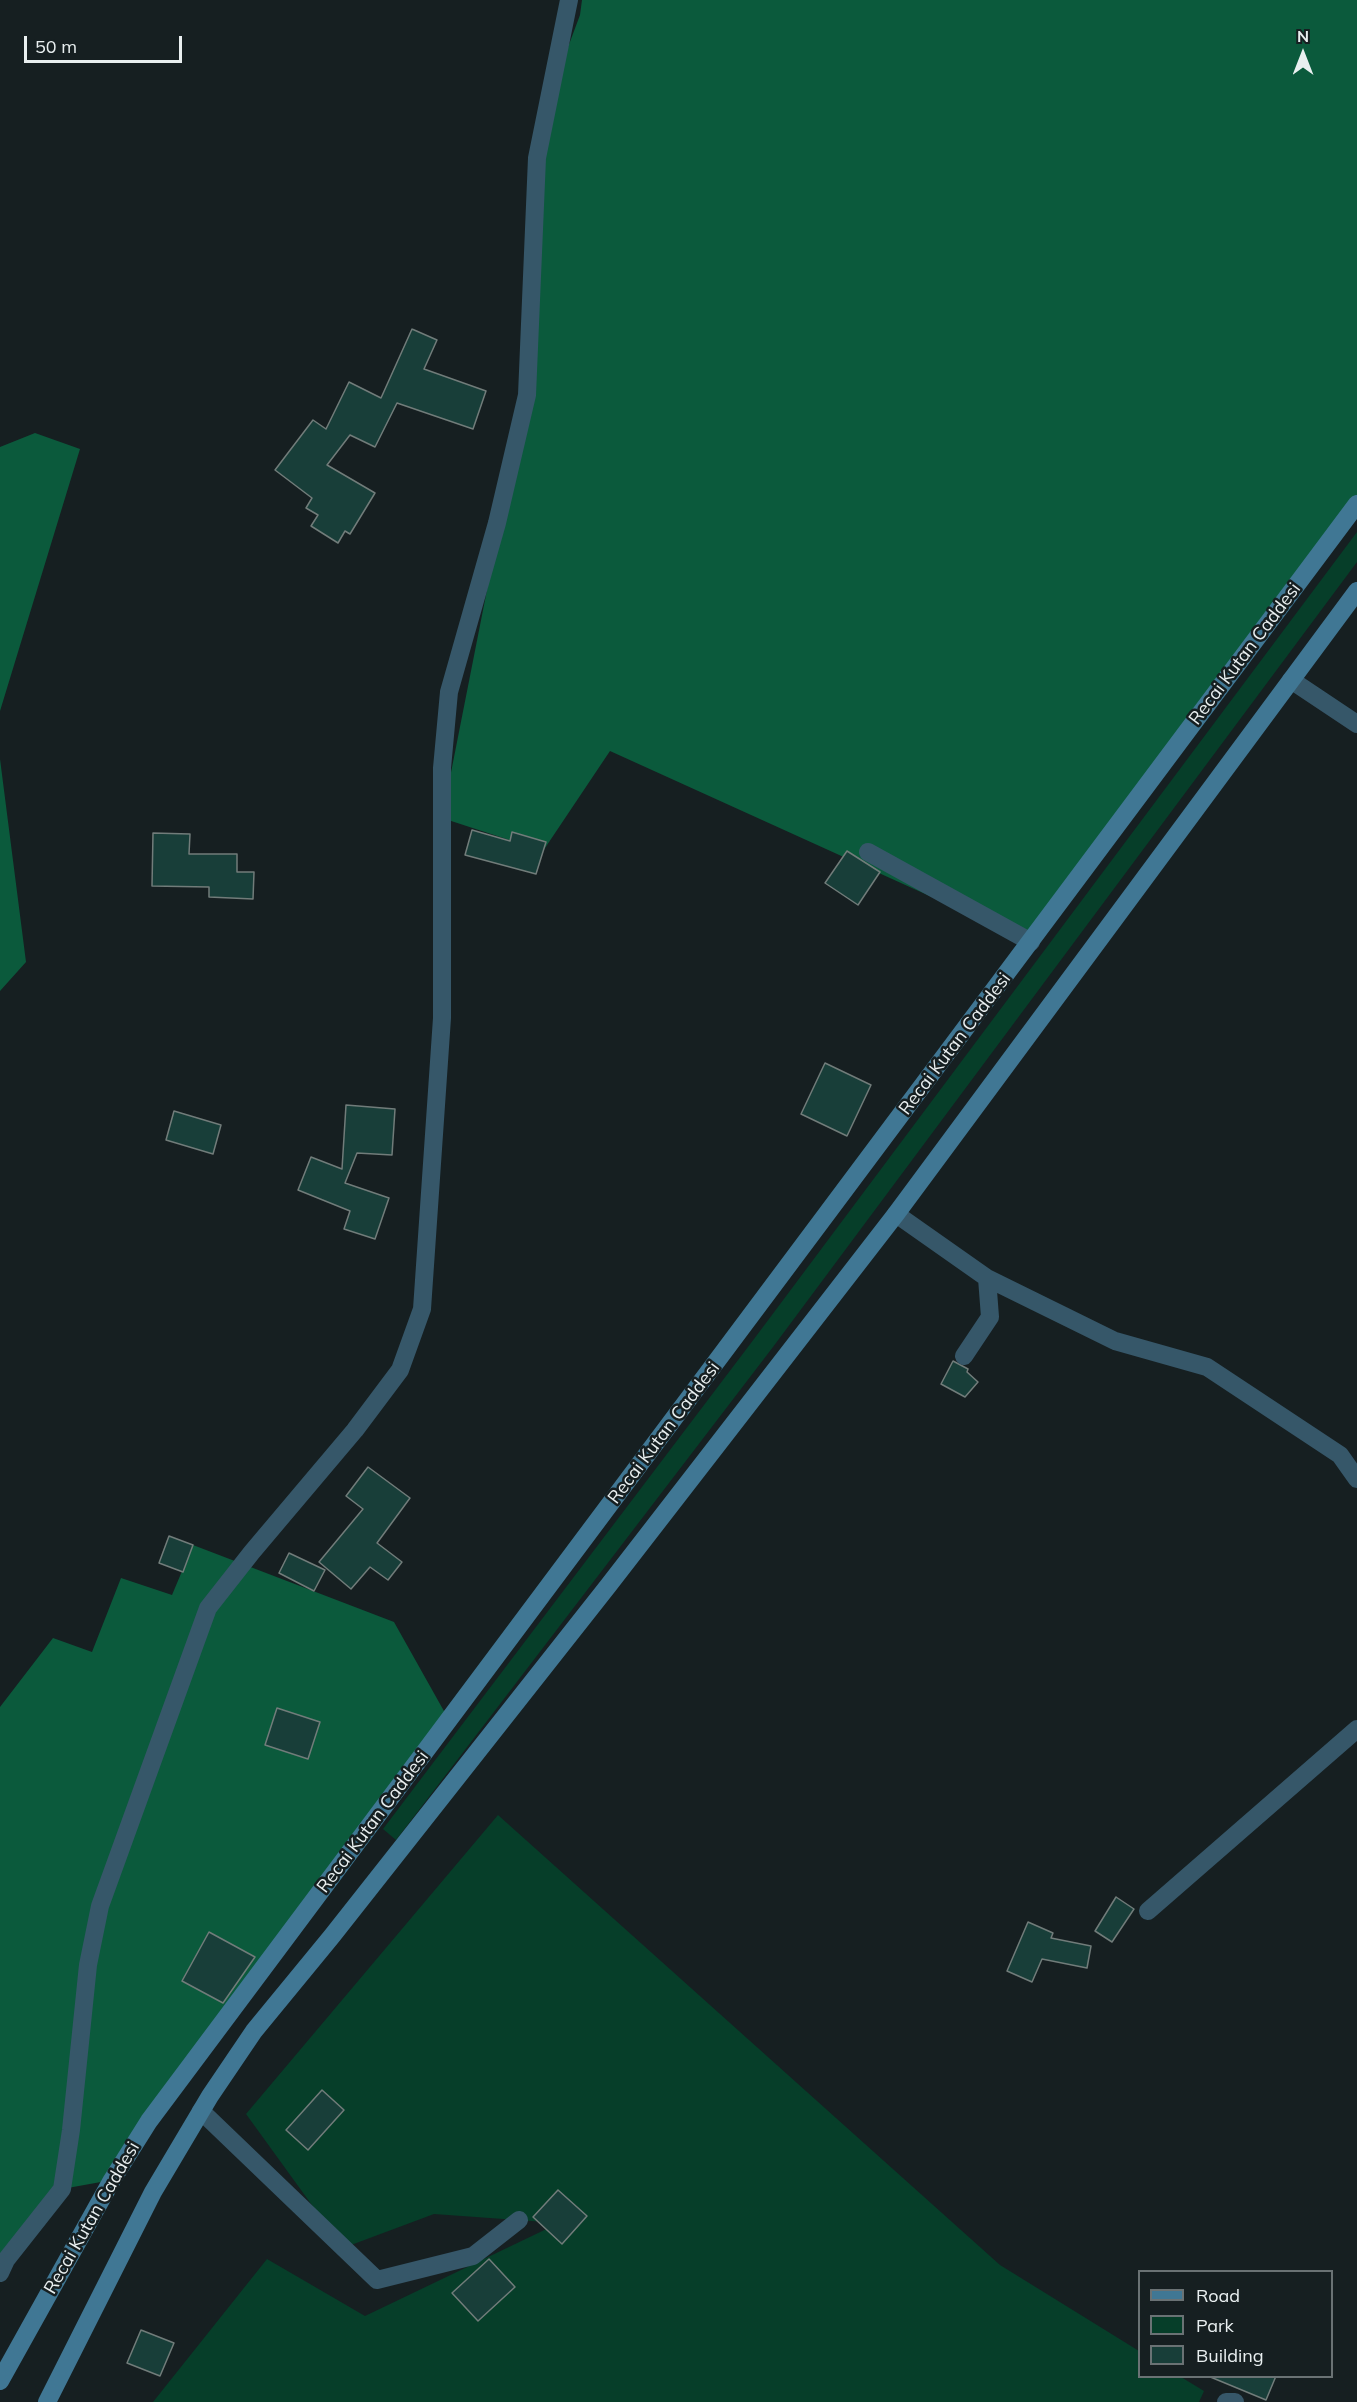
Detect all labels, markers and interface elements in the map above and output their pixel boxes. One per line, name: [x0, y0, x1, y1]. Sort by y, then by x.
scale bar: [27, 24, 184, 62]
north arrow: [1273, 24, 1333, 84]
text: N: [1297, 26, 1309, 46]
text: 50 m: [35, 35, 77, 58]
street label: Recai Kutan Caddesi: [1185, 579, 1305, 729]
street label: Recai Kutan Caddesi: [895, 969, 1015, 1119]
street label: Recai Kutan Caddesi: [604, 1358, 724, 1508]
street label: Recai Kutan Caddesi: [313, 1747, 433, 1897]
street label: Recai Kutan Caddesi: [40, 2138, 144, 2298]
legend: [1138, 2270, 1333, 2378]
text: Road: [1196, 2284, 1240, 2307]
text: Park: [1196, 2314, 1234, 2337]
text: Building: [1196, 2344, 1264, 2367]

